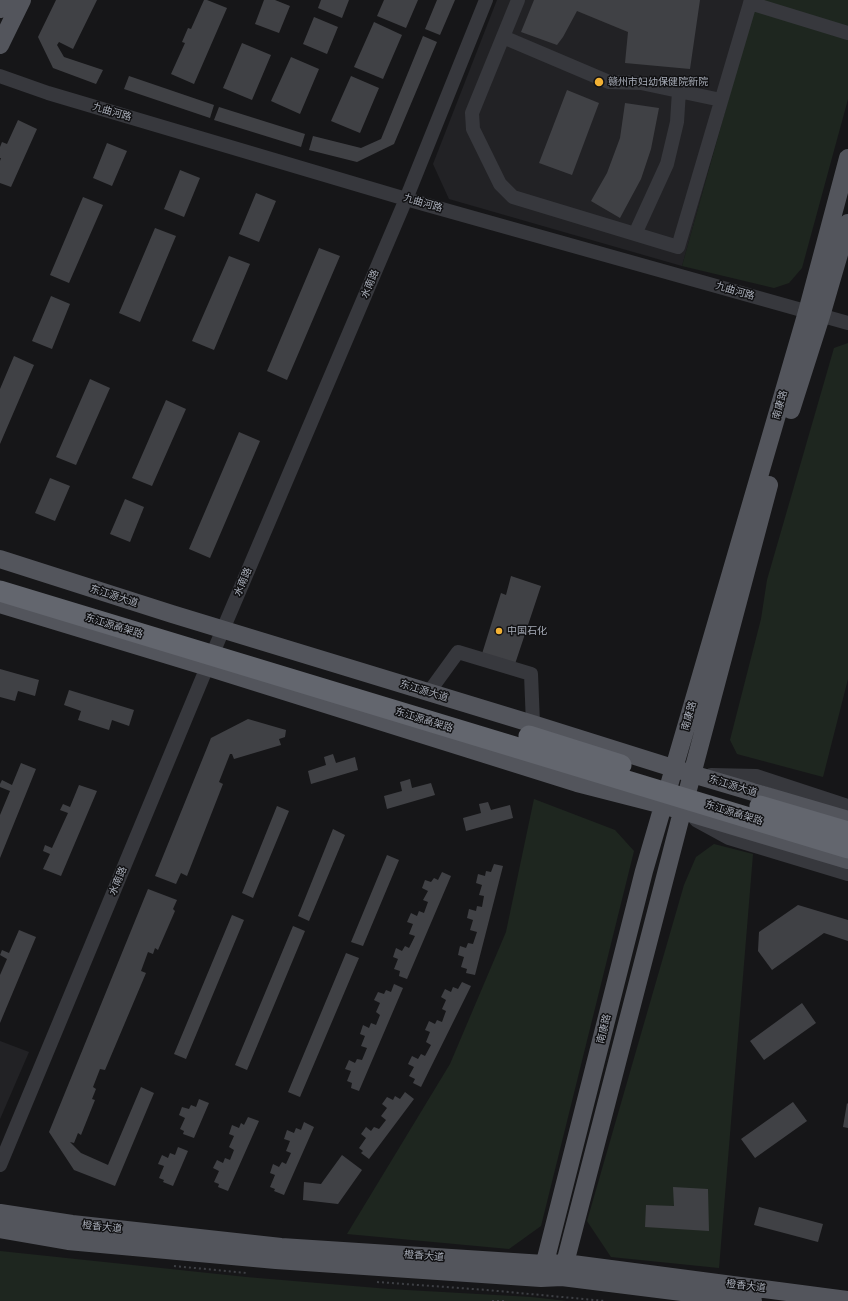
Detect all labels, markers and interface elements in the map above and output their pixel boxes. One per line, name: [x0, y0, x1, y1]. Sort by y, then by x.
marker: 赣州市妇幼保健院新院: [593, 76, 605, 88]
place label: 赣州市妇幼保健院新院: [608, 76, 708, 88]
street label: 九曲河路: [91, 101, 133, 123]
street label: 九曲河路: [402, 192, 444, 214]
street label: 水南路: [359, 268, 381, 300]
street label: 九曲河路: [714, 280, 756, 302]
street label: 南康路: [770, 389, 790, 421]
street label: 水南路: [232, 566, 254, 598]
street label: 东江源大道: [88, 583, 140, 609]
street label: 东江源高架路: [84, 611, 144, 641]
place label: 中国石化: [507, 625, 547, 637]
marker: 中国石化: [494, 626, 504, 636]
street label: 东江源大道: [398, 678, 450, 704]
street label: 南康路: [679, 700, 699, 732]
street label: 东江源高架路: [394, 705, 454, 735]
street label: 东江源大道: [707, 773, 759, 799]
street label: 东江源高架路: [704, 798, 764, 828]
street label: 水南路: [107, 865, 129, 897]
street label: 南康路: [595, 1013, 613, 1045]
street label: 橙香大道: [81, 1219, 123, 1235]
street label: 橙香大道: [404, 1249, 444, 1263]
street label: 橙香大道: [725, 1278, 767, 1294]

